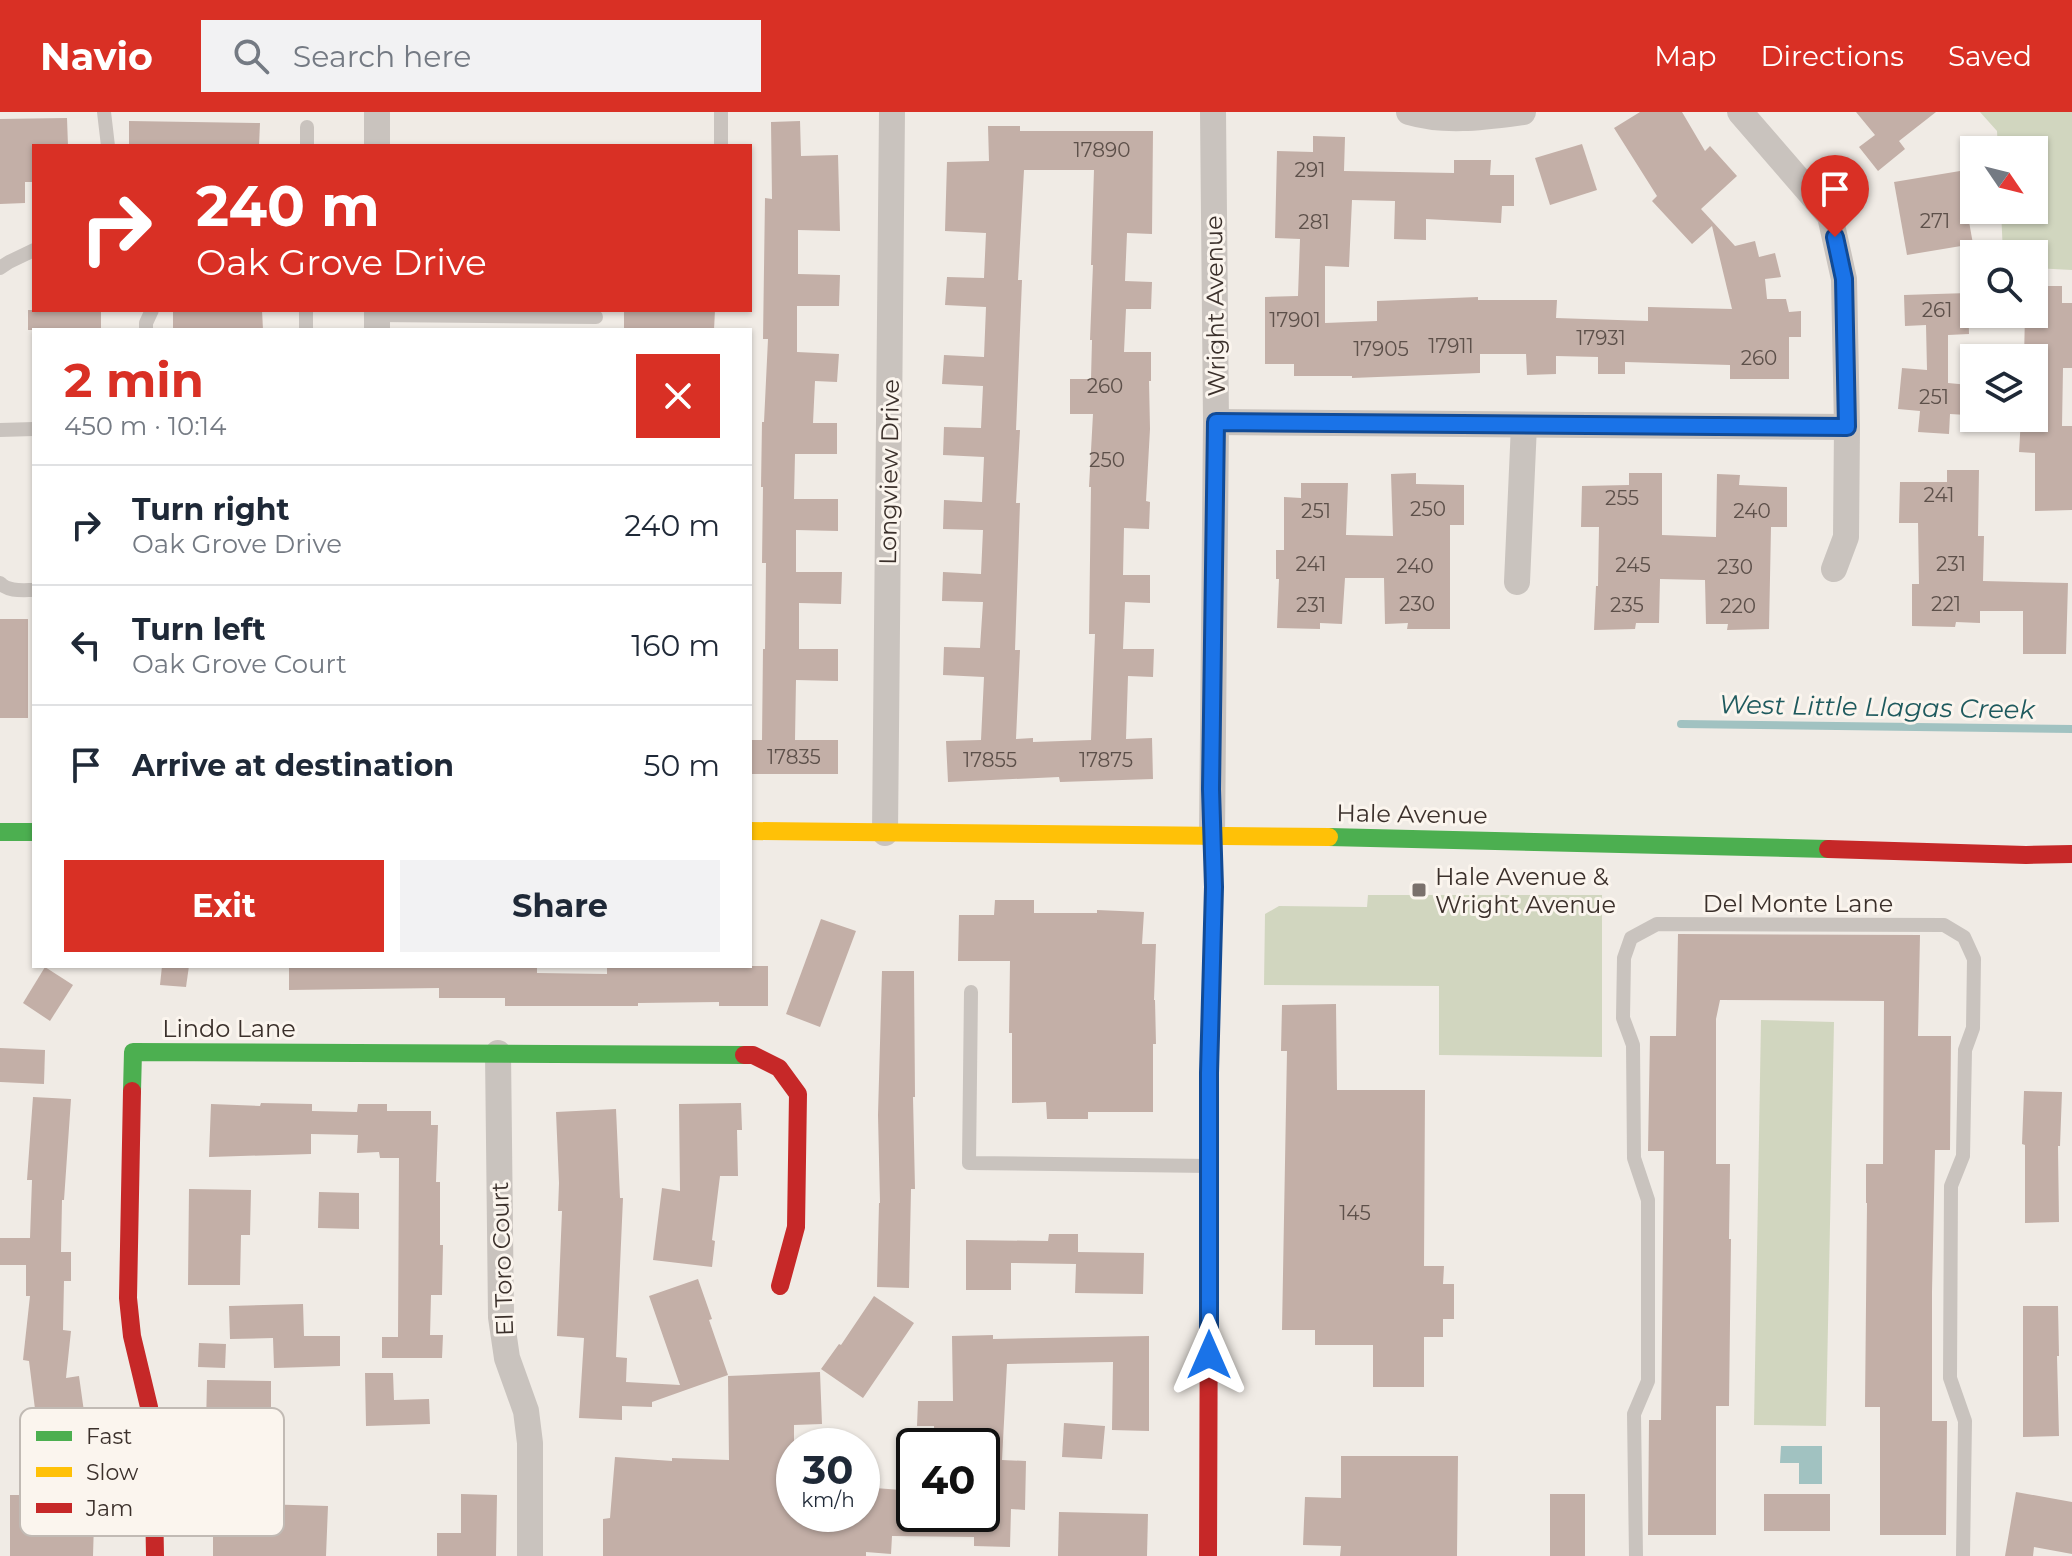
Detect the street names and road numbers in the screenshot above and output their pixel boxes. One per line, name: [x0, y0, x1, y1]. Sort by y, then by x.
street label: Wright Avenue: [1199, 215, 1231, 397]
street label: Longview Drive: [873, 379, 905, 565]
street label: Hale Avenue: [1336, 798, 1488, 830]
street label: Del Monte Lane: [1703, 889, 1893, 918]
street label: Lindo Lane: [162, 1014, 296, 1043]
street label: El Toro Court: [485, 1181, 519, 1337]

